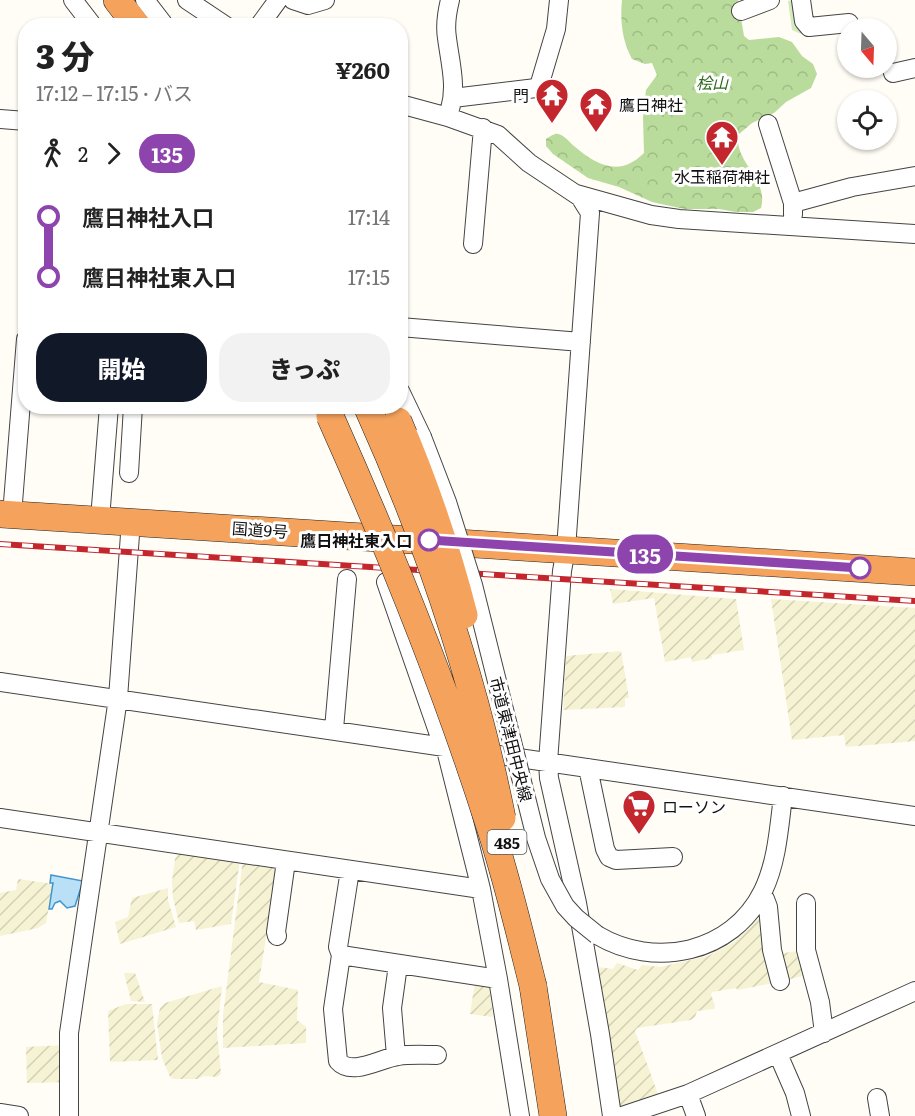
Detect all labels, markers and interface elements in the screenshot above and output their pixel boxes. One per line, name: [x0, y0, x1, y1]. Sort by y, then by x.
north arrow: [837, 18, 897, 78]
map controls: [837, 18, 897, 150]
text: 3 分: [36, 30, 94, 79]
text: ¥260: [335, 53, 390, 86]
park label: 桧山: [696, 70, 729, 94]
text: 17:12 – 17:15 · バス: [36, 77, 193, 107]
temple icon: 門: [534, 77, 570, 124]
place label: 門: [513, 83, 529, 107]
temple icon: 鷹日神社: [578, 86, 614, 133]
button: locate: [837, 90, 897, 150]
place label: 鷹日神社: [619, 92, 683, 116]
temple icon: 水玉稲荷神社: [704, 119, 740, 166]
icon: walk: [36, 137, 69, 170]
icon: forward: [97, 137, 130, 170]
text: 2: [78, 138, 88, 168]
text: 135: [151, 138, 183, 169]
place label: 水玉稲荷神社: [674, 164, 770, 188]
text: 鷹日神社入口: [82, 200, 214, 233]
text: 17:14: [348, 201, 390, 231]
text: 鷹日神社東入口: [82, 260, 236, 293]
text: 17:15: [348, 261, 390, 291]
button: 開始: [36, 333, 207, 402]
button: きっぷ: [219, 333, 390, 402]
street label: 国道9号: [231, 515, 289, 543]
place label: 鷹日神社東入口: [300, 528, 412, 552]
marker: 鷹日神社東入口: [418, 529, 440, 551]
line badge: 135: [610, 534, 680, 574]
text: 135: [629, 539, 661, 570]
unlabelled marker: [849, 557, 871, 579]
street label: 市道東津田中央線: [485, 674, 539, 804]
supermarket icon: ローソン: [621, 788, 657, 835]
place label: ローソン: [662, 794, 726, 818]
road number: 485: [488, 830, 526, 854]

